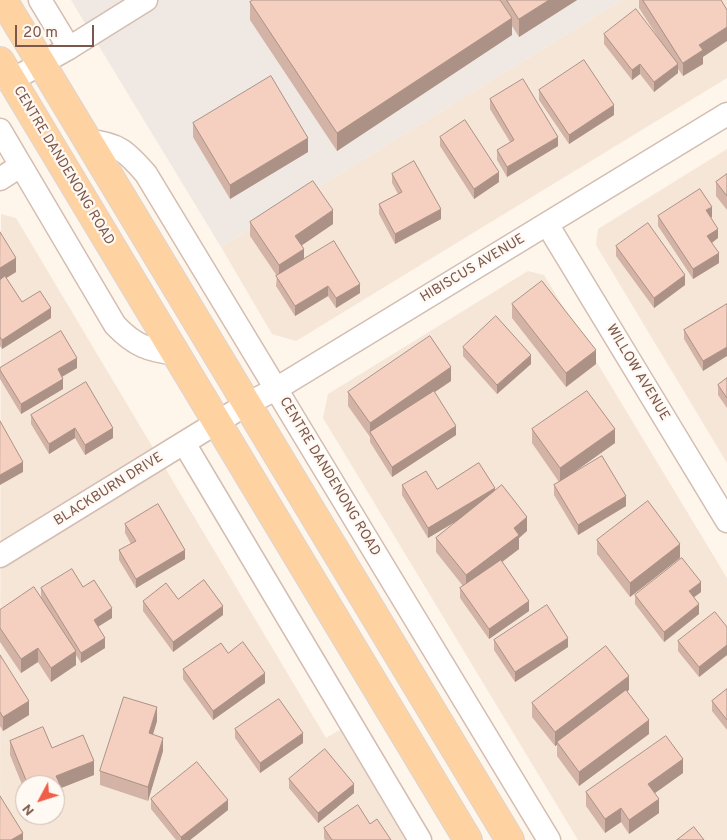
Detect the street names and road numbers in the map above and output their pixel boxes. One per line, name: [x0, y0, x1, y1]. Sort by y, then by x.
street label: CENTRE DANDENONG ROAD: [9, 83, 117, 249]
street label: HIBISCUS AVENUE: [418, 231, 528, 307]
street label: WILLOW AVENUE: [602, 322, 672, 424]
street label: CENTRE DANDENONG ROAD: [275, 394, 383, 560]
street label: BLACKBURN DRIVE: [51, 450, 167, 530]

